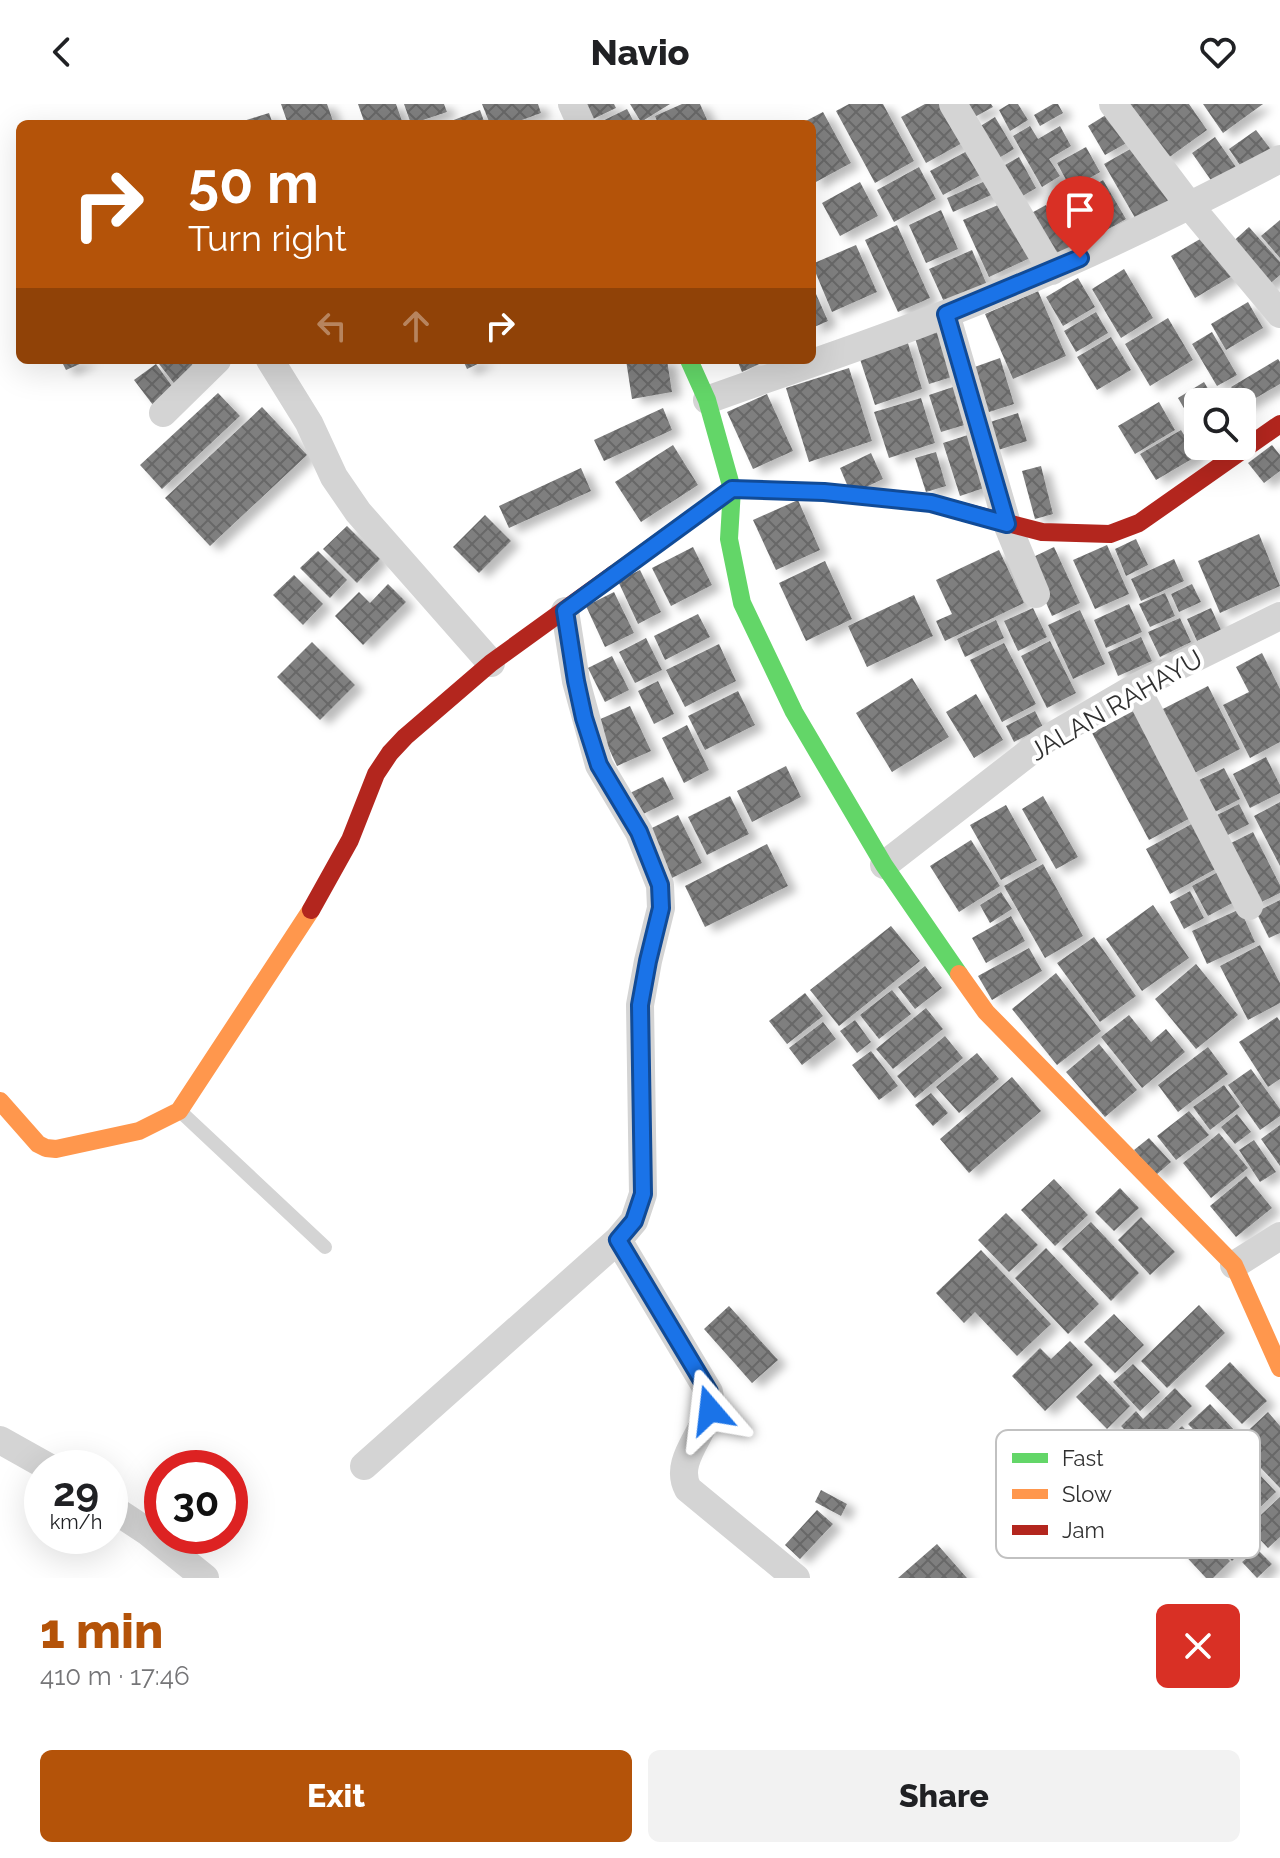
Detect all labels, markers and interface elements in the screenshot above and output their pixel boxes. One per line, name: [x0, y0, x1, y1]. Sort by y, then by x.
icon: back: [40, 30, 84, 74]
icon: heart: [1196, 30, 1240, 74]
text: Navio: [590, 31, 690, 73]
text: 50 m: [188, 150, 319, 216]
icon: right: [56, 152, 160, 256]
pin: [1046, 176, 1114, 258]
icon: arrive: [1058, 188, 1102, 232]
text: Turn right: [188, 217, 347, 259]
icon: left: [310, 304, 354, 348]
icon: ahead: [394, 304, 438, 348]
icon: right: [478, 304, 522, 348]
map controls: [1184, 388, 1256, 460]
button: search: [1184, 388, 1256, 460]
street label: JALAN RAHAYU: [1024, 643, 1208, 767]
position arrow: [668, 1368, 752, 1452]
legend: [996, 1430, 1260, 1558]
text: Fast: [1062, 1445, 1104, 1471]
speed limit sign: 30: [144, 1450, 248, 1554]
text: 29: [53, 1468, 99, 1515]
text: Slow: [1062, 1481, 1112, 1507]
text: km/h: [50, 1510, 102, 1534]
text: Jam: [1062, 1517, 1105, 1543]
text: 1 min: [40, 1603, 163, 1659]
button: close: [1156, 1604, 1240, 1688]
text: 410 m · 17:46: [40, 1661, 190, 1691]
button: Exit: [40, 1750, 632, 1842]
button: Share: [648, 1750, 1240, 1842]

